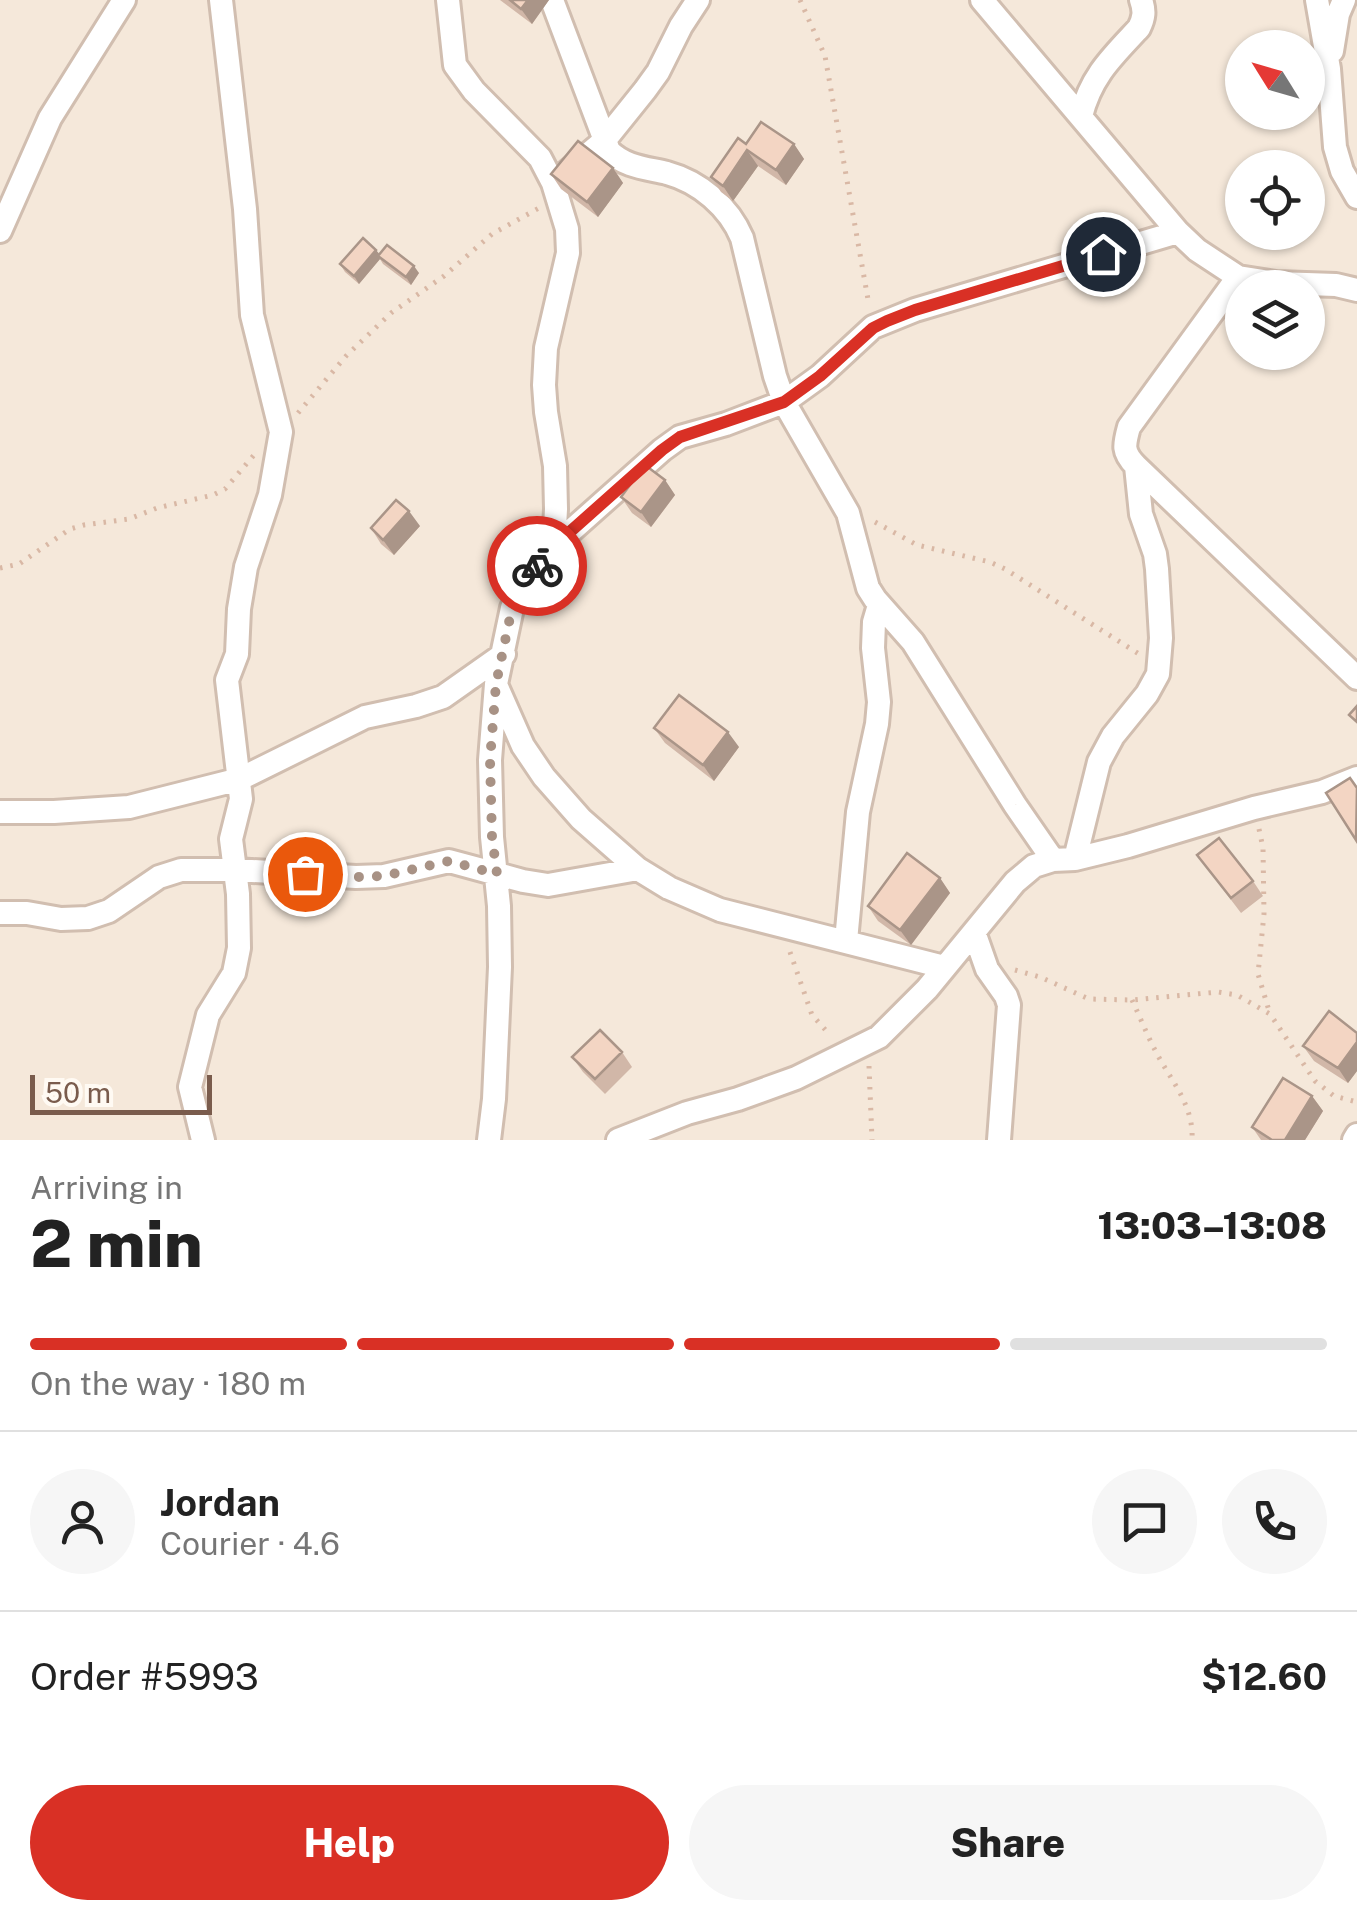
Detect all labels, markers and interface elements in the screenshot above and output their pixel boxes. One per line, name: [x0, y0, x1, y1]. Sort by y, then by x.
north arrow: [1225, 30, 1325, 130]
map controls: [1225, 30, 1325, 370]
button: locate: [1225, 150, 1325, 250]
pin: [1061, 212, 1146, 297]
icon: home: [1076, 227, 1131, 282]
button: layers: [1225, 270, 1325, 370]
courier: [487, 516, 587, 616]
icon: bike: [510, 539, 565, 594]
pin: [263, 832, 348, 917]
icon: bag: [278, 847, 333, 902]
scale bar: [30, 1070, 212, 1114]
text: 50 m: [45, 1076, 111, 1109]
text: Arriving in: [30, 1169, 183, 1206]
text: 13:03–13:08: [1098, 1203, 1327, 1248]
text: 2 min: [30, 1205, 203, 1282]
text: On the way · 180 m: [30, 1365, 306, 1402]
button: person: [30, 1469, 135, 1574]
button: chat: [1092, 1469, 1197, 1574]
button: phone: [1222, 1469, 1327, 1574]
text: Jordan: [160, 1480, 280, 1525]
text: Courier · 4.6: [160, 1525, 340, 1562]
text: Order #5993: [30, 1654, 259, 1699]
text: $12.60: [1201, 1654, 1327, 1699]
button: Help: [30, 1785, 669, 1900]
button: Share: [689, 1785, 1327, 1900]

